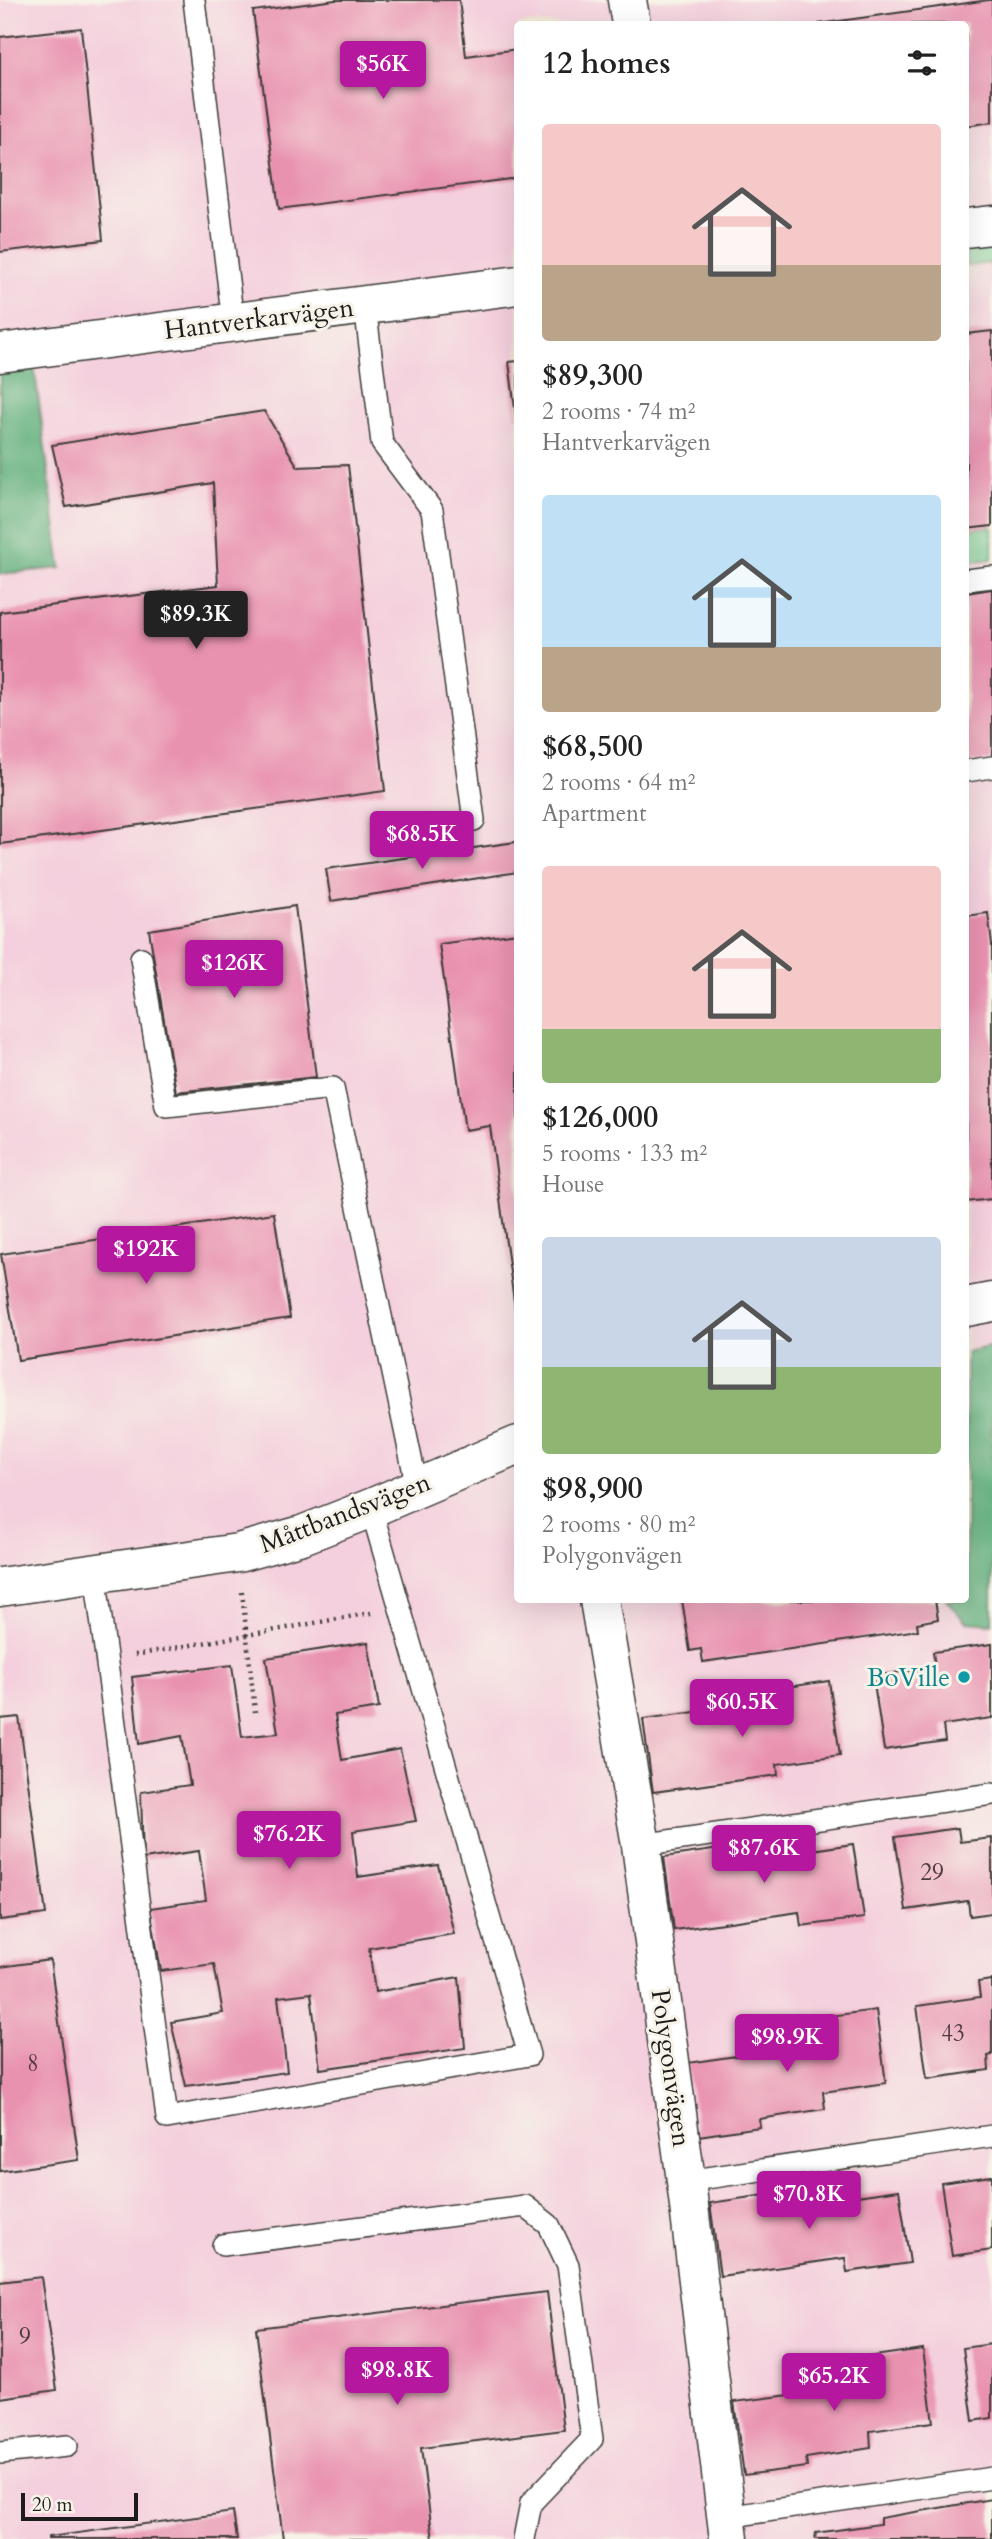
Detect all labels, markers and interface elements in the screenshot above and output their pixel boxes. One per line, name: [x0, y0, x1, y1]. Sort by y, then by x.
pin: $56K: [342, 42, 424, 101]
text: 12 homes: [542, 43, 671, 84]
icon: filters: [903, 44, 941, 82]
text: $56K: [356, 48, 410, 79]
icon: home: [679, 169, 805, 295]
street label: Hantverkarvägen: [162, 290, 356, 348]
text: $89,300: [542, 355, 643, 396]
text: 2 rooms · 74 m²: [542, 396, 695, 427]
text: Hantverkarvägen: [542, 427, 711, 458]
icon: home: [679, 540, 805, 666]
pin: $89.3K: [139, 592, 253, 651]
text: $89.3K: [160, 598, 232, 629]
text: $68,500: [542, 726, 643, 767]
text: 2 rooms · 64 m²: [542, 767, 695, 798]
text: Apartment: [542, 798, 646, 829]
pin: $68.5K: [365, 812, 479, 871]
text: $68.5K: [386, 818, 458, 849]
icon: home: [679, 911, 805, 1037]
pin: $126K: [185, 940, 283, 1000]
text: $126K: [201, 947, 267, 978]
text: $126,000: [542, 1097, 658, 1138]
text: 5 rooms · 133 m²: [542, 1138, 707, 1169]
text: House: [542, 1169, 604, 1200]
pin: $192K: [97, 1226, 195, 1286]
text: $192K: [113, 1233, 179, 1264]
icon: home: [679, 1282, 805, 1408]
street label: Måttbandsvägen: [255, 1464, 436, 1562]
text: $98,900: [542, 1468, 643, 1509]
text: 2 rooms · 80 m²: [542, 1509, 695, 1540]
text: Polygonvägen: [542, 1540, 683, 1571]
place label: BoVille: [867, 1660, 950, 1695]
marker: BoVille: [956, 1669, 972, 1685]
pin: $60.5K: [685, 1680, 799, 1739]
text: $60.5K: [706, 1686, 778, 1717]
pin: $76.2K: [232, 1812, 346, 1871]
text: $76.2K: [253, 1818, 325, 1849]
pin: $87.6K: [707, 1826, 821, 1885]
text: $87.6K: [728, 1832, 800, 1863]
house number: 29: [920, 1857, 944, 1888]
street label: Polygonvägen: [643, 1987, 699, 2149]
pin: $98.9K: [730, 2014, 844, 2074]
house number: 43: [941, 2018, 965, 2049]
text: $98.9K: [751, 2021, 823, 2052]
house number: 8: [27, 2048, 39, 2079]
pin: $70.8K: [752, 2172, 866, 2231]
text: $70.8K: [773, 2178, 845, 2209]
house number: 9: [19, 2321, 31, 2352]
pin: $98.8K: [340, 2348, 454, 2407]
text: $98.8K: [361, 2354, 433, 2385]
pin: $65.2K: [777, 2354, 891, 2413]
text: $65.2K: [798, 2360, 870, 2391]
scale bar: [21, 2490, 138, 2522]
text: 20 m: [32, 2492, 73, 2518]

